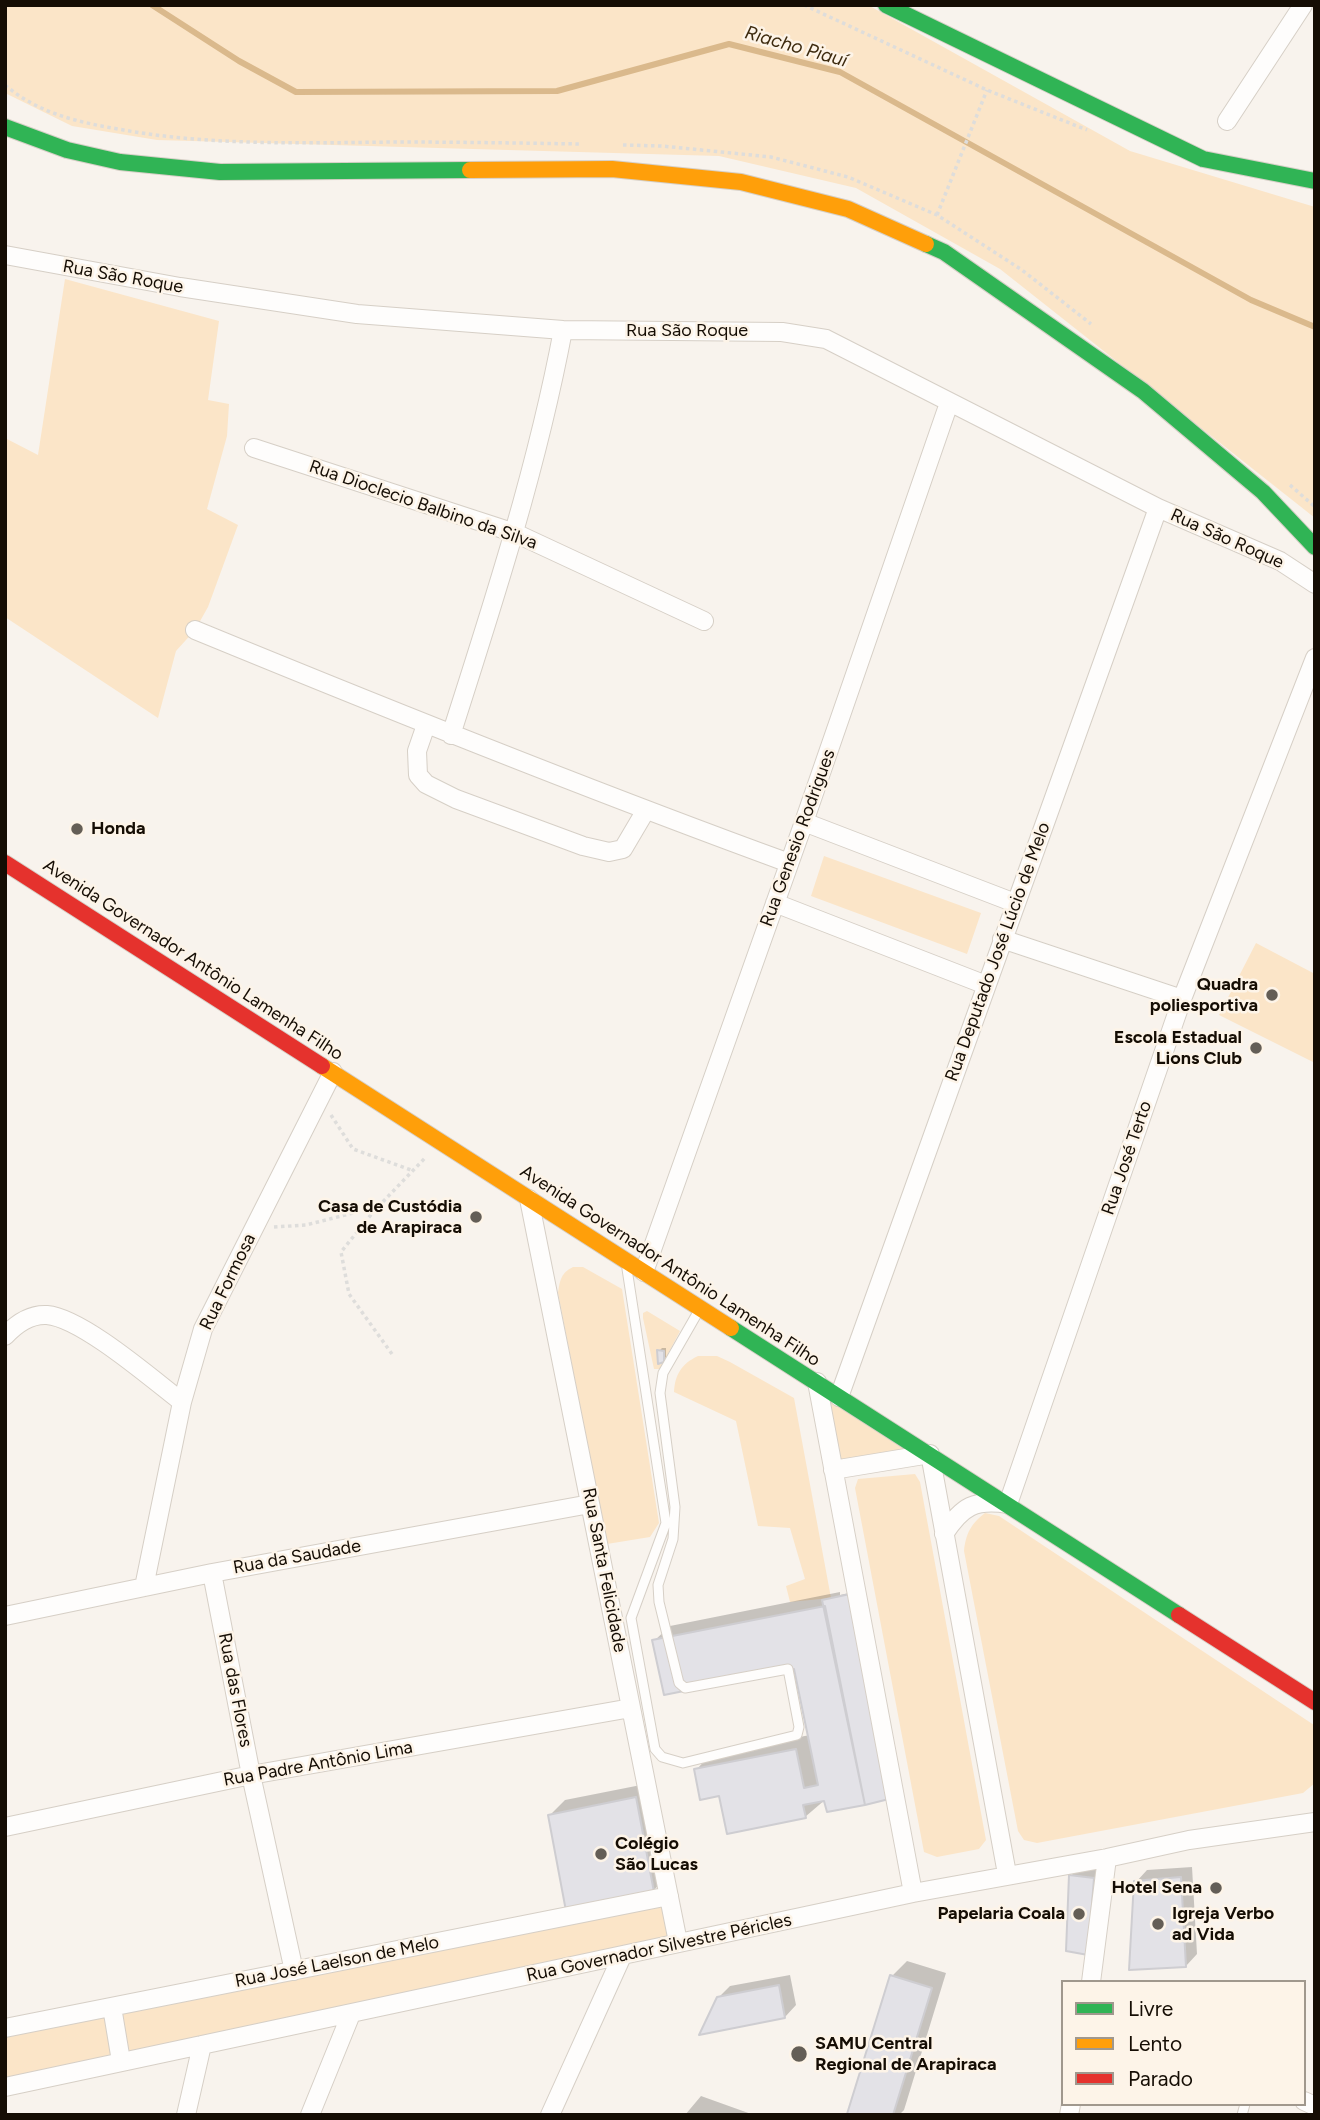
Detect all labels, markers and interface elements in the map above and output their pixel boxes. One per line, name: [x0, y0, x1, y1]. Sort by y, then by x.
water label: Riacho Piauí: [742, 21, 850, 73]
street label: Rua São Roque: [61, 256, 185, 298]
street label: Rua São Roque: [626, 320, 748, 342]
street label: Rua Dioclecio Balbino da Silva: [306, 456, 540, 554]
street label: Rua São Roque: [1167, 504, 1287, 574]
street label: Rua Genesio Rodrigues: [756, 746, 840, 930]
place label: Honda: [91, 818, 145, 840]
street label: Rua Deputado José Lúcio de Melo: [941, 820, 1055, 1084]
marker: Honda: [69, 821, 85, 837]
street label: Avenida Governador Antônio Lamenha Filho: [39, 855, 347, 1065]
place label: Quadra poliesportiva: [1150, 974, 1258, 1016]
marker: Quadra poliesportiva: [1264, 987, 1280, 1003]
place label: Escola Estadual Lions Club: [1114, 1027, 1242, 1070]
marker: Escola Estadual Lions Club: [1248, 1040, 1264, 1056]
street label: Rua José Terto: [1097, 1098, 1157, 1218]
street label: Avenida Governador Antônio Lamenha Filho: [516, 1161, 824, 1371]
place label: Casa de Custódia de Arapiraca: [318, 1196, 462, 1238]
marker: Casa de Custódia de Arapiraca: [468, 1209, 484, 1225]
street label: Rua Formosa: [195, 1230, 261, 1334]
street label: Rua Santa Felicidade: [577, 1486, 631, 1654]
street label: Rua da Saudade: [231, 1535, 363, 1579]
street label: Rua das Flores: [213, 1631, 257, 1749]
street label: Rua Padre Antônio Lima: [222, 1737, 414, 1791]
place label: Colégio São Lucas: [615, 1833, 698, 1876]
marker: Colégio São Lucas: [593, 1846, 609, 1862]
place label: Hotel Sena: [1112, 1877, 1202, 1899]
marker: Hotel Sena: [1208, 1880, 1224, 1896]
place label: Papelaria Coala: [937, 1903, 1065, 1925]
place label: Igreja Verbo ad Vida: [1172, 1903, 1274, 1946]
marker: Papelaria Coala: [1071, 1906, 1087, 1922]
street label: Rua Governador Silvestre Péricles: [524, 1909, 794, 1987]
marker: Igreja Verbo ad Vida: [1150, 1916, 1166, 1932]
street label: Rua José Laelson de Melo: [233, 1932, 441, 1992]
legend: [1061, 1980, 1306, 2106]
text: Livre: [1128, 1996, 1173, 2021]
text: Lento: [1128, 2031, 1182, 2056]
place label: SAMU Central Regional de Arapiraca: [815, 2033, 997, 2076]
marker: SAMU Central Regional de Arapiraca: [789, 2044, 809, 2064]
text: Parado: [1128, 2066, 1193, 2091]

